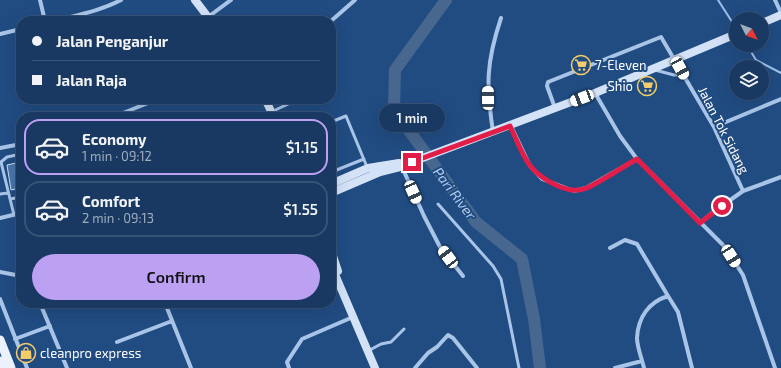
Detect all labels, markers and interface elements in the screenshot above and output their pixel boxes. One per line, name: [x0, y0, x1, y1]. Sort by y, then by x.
north arrow: [729, 12, 769, 52]
map controls: [729, 12, 769, 100]
text: Jalan Penganjur: [56, 32, 168, 50]
supermarket icon: 7-Eleven: [570, 54, 592, 76]
car: [669, 55, 691, 81]
place label: 7-Eleven: [595, 57, 647, 73]
button: layers: [729, 60, 769, 100]
text: Jalan Raja: [56, 71, 127, 89]
supermarket icon: Shio: [636, 75, 658, 97]
place label: Shio: [608, 78, 633, 94]
street label: Jalan Tok Sidang: [695, 84, 753, 176]
car: [482, 86, 494, 110]
car: [569, 88, 595, 108]
callout: 1 min: [379, 104, 445, 132]
text: 1 min: [397, 110, 427, 126]
icon: car: [34, 129, 70, 165]
text: Economy: [82, 130, 147, 148]
text: $1.15: [286, 138, 318, 156]
text: 1 min · 09:12: [82, 148, 152, 164]
route end: [403, 153, 421, 171]
water label: Pari River: [430, 164, 480, 223]
car: [403, 179, 423, 205]
icon: car: [34, 191, 70, 227]
text: Comfort: [82, 192, 140, 210]
route start: [713, 197, 731, 215]
text: $1.55: [283, 200, 318, 218]
text: 2 min · 09:13: [82, 210, 154, 226]
car: [719, 243, 743, 269]
car: [436, 244, 460, 270]
button: Confirm: [32, 254, 320, 300]
shop icon: cleanpro express: [15, 342, 37, 364]
place label: cleanpro express: [40, 345, 141, 361]

